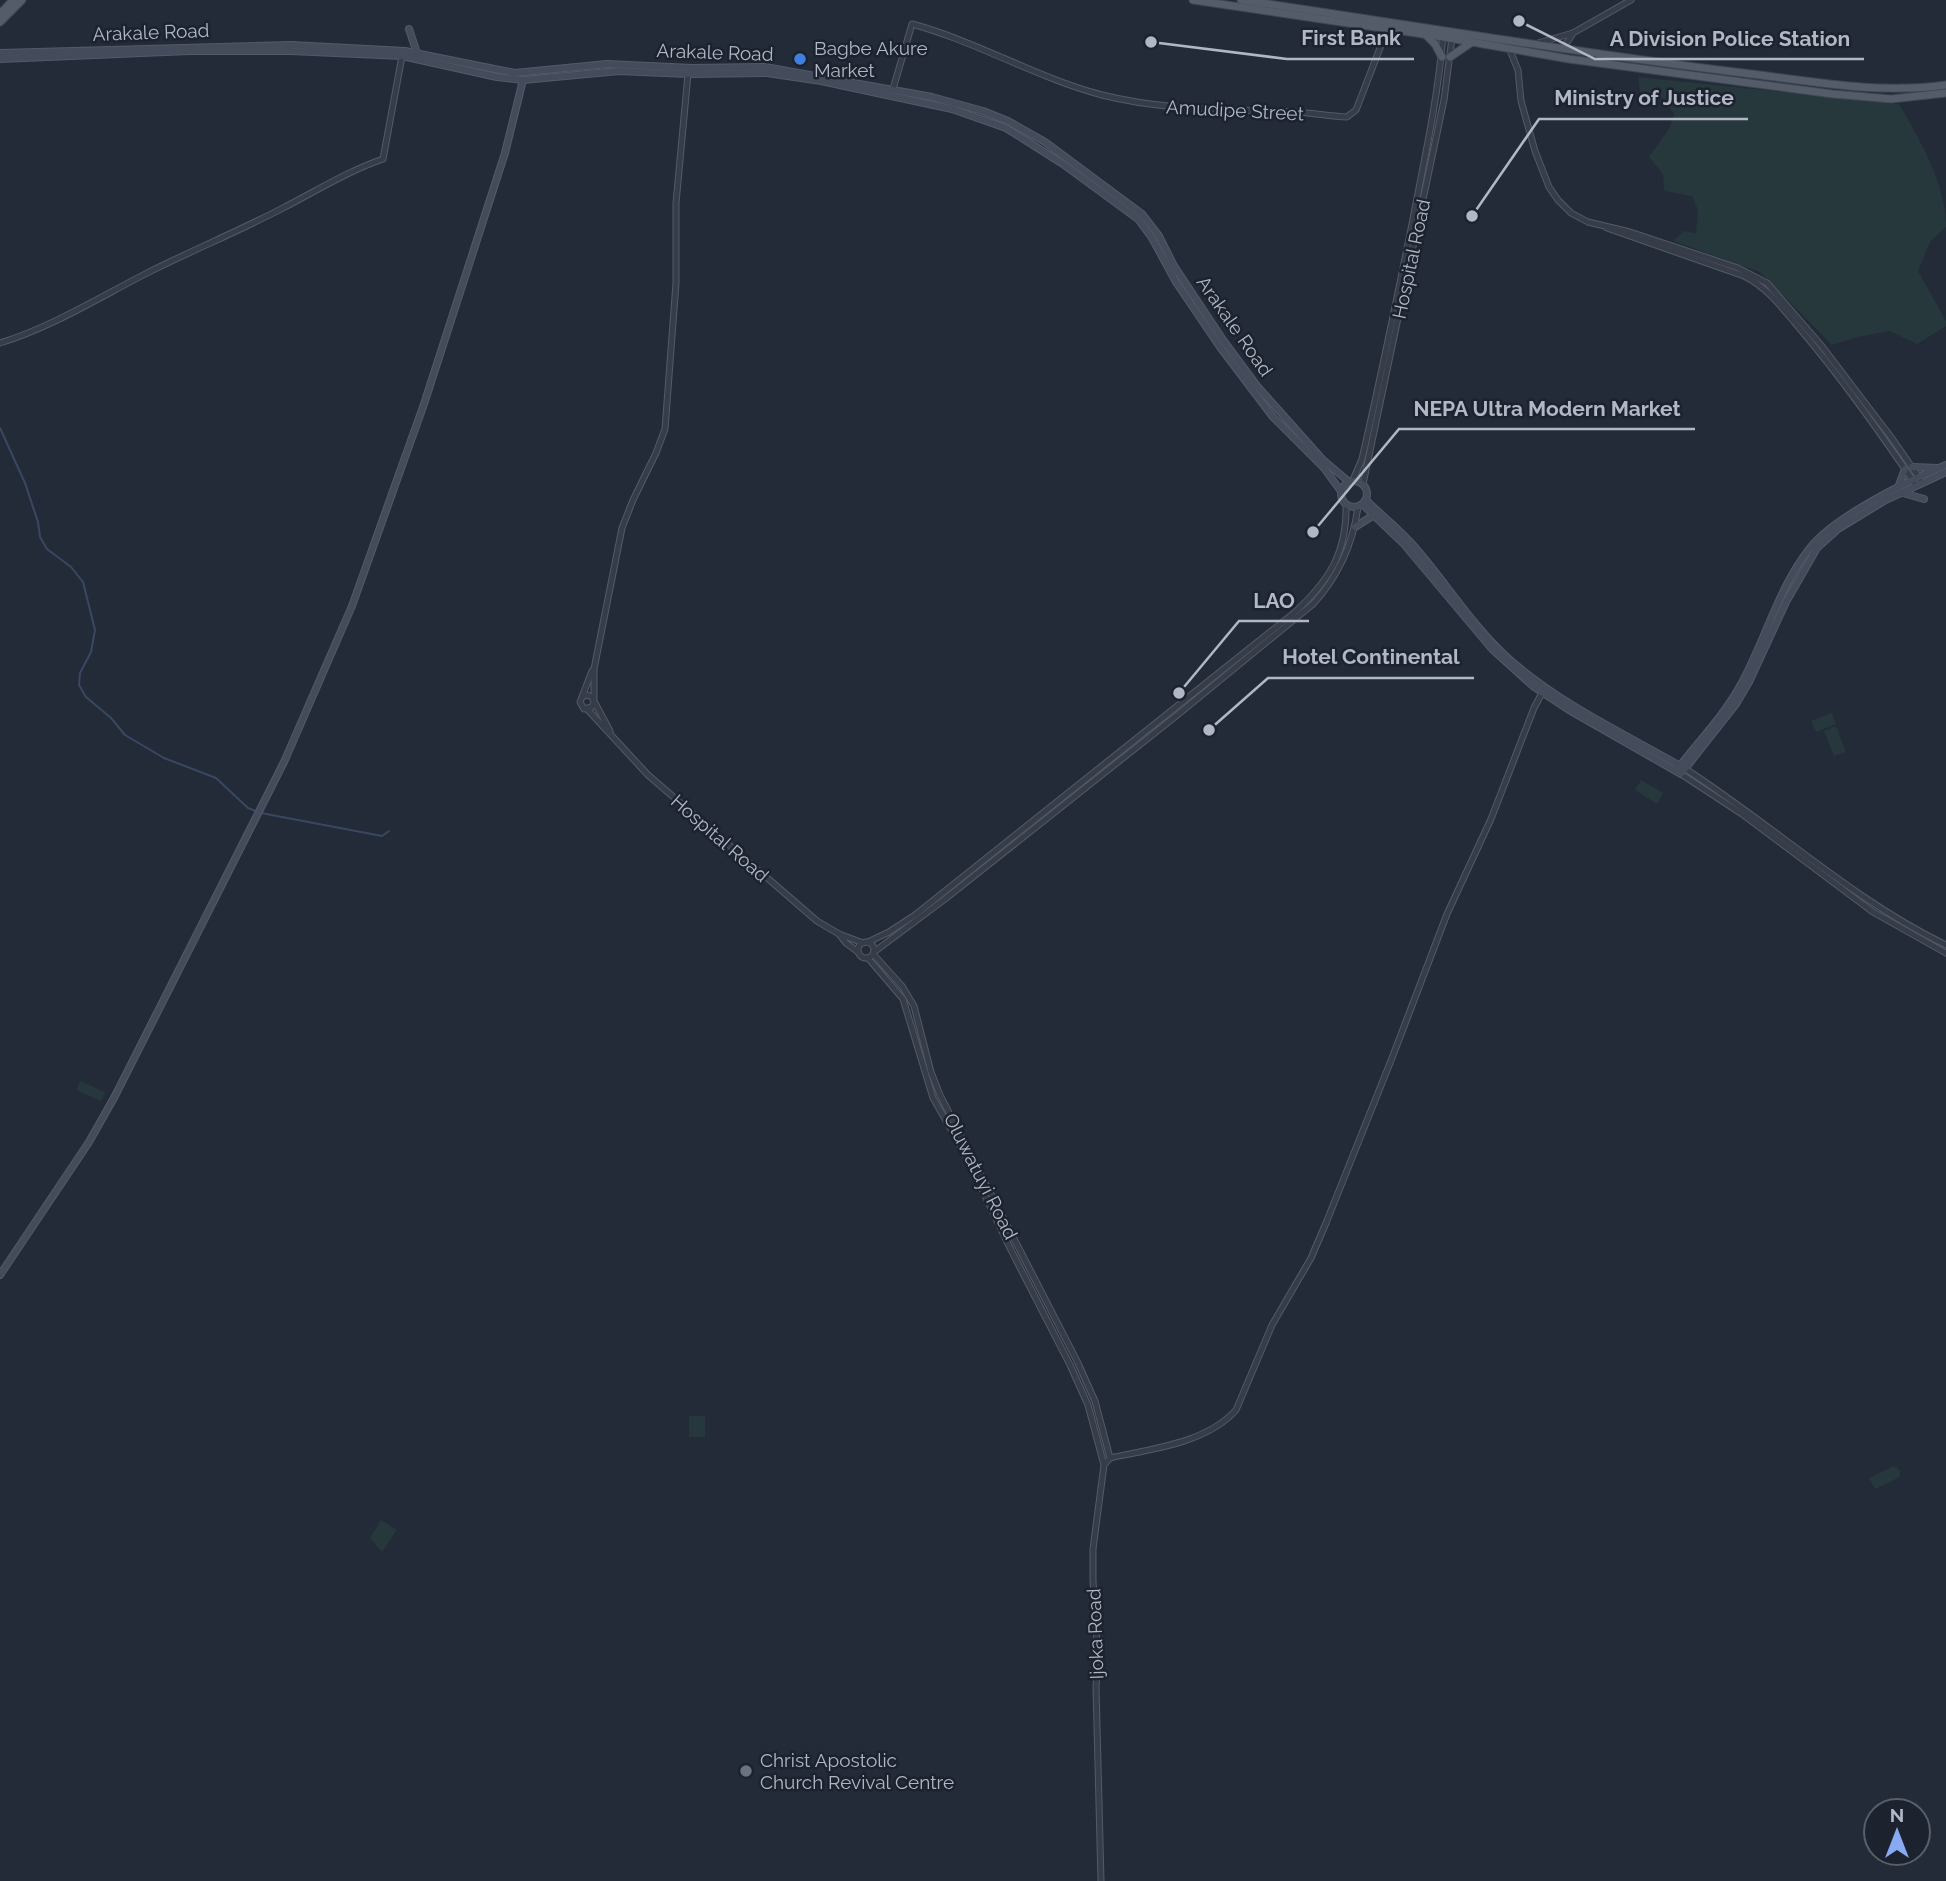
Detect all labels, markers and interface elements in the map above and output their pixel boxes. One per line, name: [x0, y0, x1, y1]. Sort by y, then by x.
callout: First Bank: [1287, 17, 1414, 59]
callout: A Division Police Station: [1595, 17, 1864, 59]
street label: Arakale Road: [92, 19, 210, 45]
text: First Bank: [1301, 25, 1401, 50]
text: A Division Police Station: [1610, 26, 1850, 51]
place label: Bagbe Akure Market: [814, 37, 928, 81]
street label: Arakale Road: [656, 39, 774, 65]
marker: Bagbe Akure Market: [792, 51, 808, 67]
callout: Ministry of Justice: [1539, 77, 1748, 119]
text: Ministry of Justice: [1554, 85, 1734, 110]
street label: Amudipe Street: [1166, 95, 1305, 125]
street label: Hospital Road: [1388, 197, 1434, 321]
street label: Arakale Road: [1192, 272, 1278, 380]
callout: NEPA Ultra Modern Market: [1399, 387, 1695, 429]
text: NEPA Ultra Modern Market: [1413, 396, 1681, 421]
callout: LAO: [1239, 579, 1309, 621]
text: LAO: [1253, 588, 1295, 613]
callout: Hotel Continental: [1268, 636, 1474, 678]
text: Hotel Continental: [1282, 644, 1460, 669]
street label: Hospital Road: [667, 790, 773, 886]
street label: Oluwatuyi Road: [940, 1109, 1022, 1243]
street label: Ijoka Road: [1082, 1588, 1108, 1680]
place label: Christ Apostolic Church Revival Centre: [760, 1749, 954, 1793]
marker: Christ Apostolic Church Revival Centre: [738, 1763, 754, 1779]
north arrow: [1862, 1797, 1932, 1867]
text: N: [1890, 1804, 1904, 1826]

